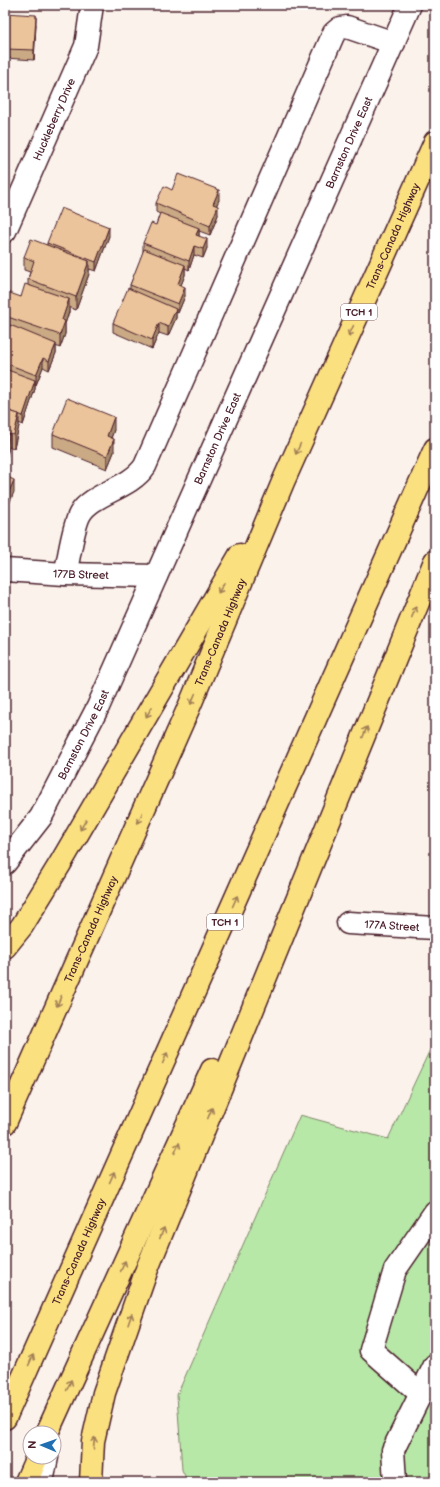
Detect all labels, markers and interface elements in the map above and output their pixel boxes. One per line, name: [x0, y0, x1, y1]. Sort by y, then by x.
street label: Huckleberry Drive: [31, 76, 78, 163]
street label: Barnston Drive East: [323, 94, 376, 191]
street label: Trans-Canada Highway: [364, 181, 423, 292]
road number: TCH 1: [341, 304, 377, 320]
one-way arrow: [346, 324, 354, 336]
street label: Barnston Drive East: [192, 390, 244, 487]
one-way arrow: [293, 443, 301, 455]
street label: 177B Street: [53, 567, 109, 582]
street label: Trans-Canada Highway: [193, 577, 249, 688]
one-way arrow: [217, 582, 225, 594]
one-way arrow: [411, 606, 418, 618]
street label: Barnston Drive East: [55, 687, 112, 782]
one-way arrow: [188, 692, 196, 704]
one-way arrow: [144, 706, 152, 718]
one-way arrow: [361, 727, 369, 739]
one-way arrow: [136, 811, 143, 823]
one-way arrow: [79, 819, 87, 830]
street label: Trans-Canada Highway: [62, 874, 120, 985]
one-way arrow: [232, 895, 239, 907]
road number: TCH 1: [207, 914, 243, 930]
street label: 177A Street: [364, 918, 420, 934]
one-way arrow: [55, 994, 62, 1006]
one-way arrow: [162, 1053, 169, 1065]
one-way arrow: [207, 1107, 215, 1119]
one-way arrow: [174, 1142, 181, 1154]
one-way arrow: [109, 1171, 116, 1183]
street label: Trans-Canada Highway: [50, 1196, 109, 1307]
one-way arrow: [158, 1228, 166, 1240]
one-way arrow: [120, 1261, 127, 1273]
one-way arrow: [126, 1313, 134, 1325]
one-way arrow: [28, 1354, 35, 1366]
one-way arrow: [66, 1379, 73, 1391]
north arrow: [22, 1425, 62, 1465]
one-way arrow: [90, 1437, 97, 1450]
text: N: [26, 1440, 39, 1449]

